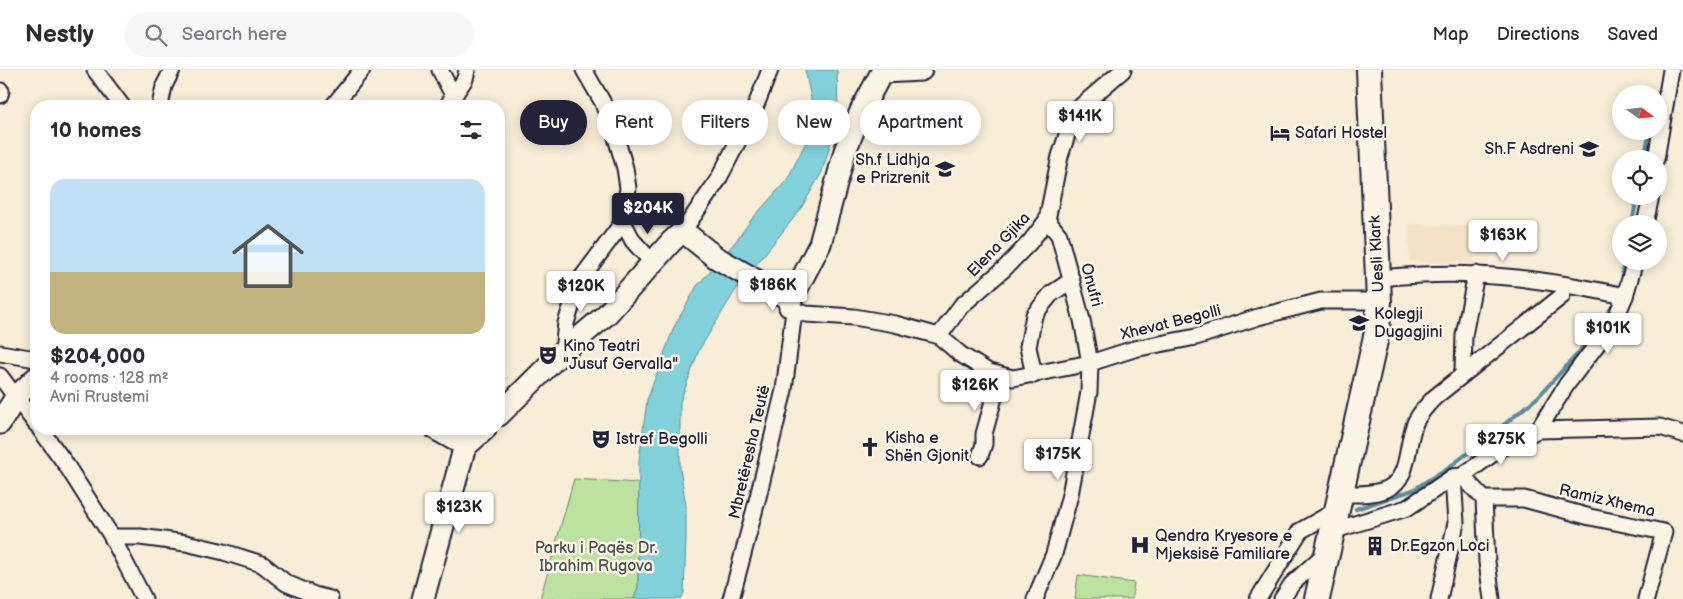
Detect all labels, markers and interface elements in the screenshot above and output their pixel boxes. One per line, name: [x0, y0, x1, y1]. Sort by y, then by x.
search box: [124, 12, 474, 57]
text: Nestly: [25, 20, 94, 49]
icon: search: [142, 21, 170, 49]
text: Search here: [182, 23, 287, 46]
text: Map: [1433, 24, 1469, 45]
text: Directions: [1497, 24, 1579, 45]
text: Saved: [1607, 24, 1658, 45]
north arrow: [1612, 85, 1668, 140]
map controls: [1612, 85, 1667, 270]
chip: Buy: [520, 100, 587, 145]
chip: Rent: [597, 100, 672, 145]
chip: Filters: [682, 100, 768, 145]
chip: New: [778, 100, 850, 145]
chip: Apartment: [860, 100, 981, 145]
pin: $141K: [1045, 100, 1115, 143]
text: $141K: [1058, 107, 1102, 126]
icon: filters: [457, 116, 485, 144]
text: 10 homes: [50, 118, 141, 143]
hotel icon: Safari Hostel: [1269, 122, 1291, 144]
place label: Safari Hostel: [1295, 124, 1387, 143]
school or university icon: Sh.F Asdreni: [1578, 138, 1600, 160]
place label: Sh.F Asdreni: [1485, 140, 1574, 159]
button: locate: [1612, 150, 1667, 205]
place label: Sh.f Lidhja e Prizrenit: [855, 151, 930, 188]
school or university icon: Sh.f Lidhja e Prizrenit: [934, 158, 956, 180]
pin: $204K: [613, 192, 683, 235]
text: $204K: [623, 199, 673, 218]
street label: Elena Gjika: [964, 209, 1034, 281]
icon: home: [223, 211, 313, 301]
street label: Uesli Klark: [1365, 215, 1389, 293]
button: layers: [1612, 215, 1667, 270]
pin: $163K: [1468, 220, 1538, 262]
text: $163K: [1479, 226, 1527, 245]
street label: Onufri: [1076, 261, 1106, 309]
pin: $120K: [546, 270, 616, 313]
pin: $186K: [738, 270, 808, 312]
text: $186K: [749, 276, 797, 295]
text: $120K: [557, 277, 605, 296]
street label: Xhevat Begolli: [1118, 301, 1223, 345]
place label: Kolegji Dugagjini: [1374, 305, 1442, 342]
school or university icon: Kolegji Dugagjini: [1348, 312, 1370, 334]
pin: $101K: [1573, 312, 1643, 355]
text: $101K: [1586, 319, 1630, 338]
place label: Kino Teatri "Jusuf Gervalla": [563, 337, 678, 374]
text: $204,000: [50, 344, 145, 369]
theatre icon: Kino Teatri "Jusuf Gervalla": [537, 344, 559, 366]
text: 4 rooms · 128 m²: [50, 369, 169, 388]
pin: $126K: [940, 370, 1010, 412]
text: $126K: [951, 376, 999, 395]
street label: Mbretëresha Teutë: [725, 383, 775, 521]
text: Avni Rrustemi: [50, 388, 149, 407]
pin: $275K: [1466, 424, 1536, 466]
theatre icon: Istref Begolli: [590, 428, 612, 450]
place label: Kisha e Shën Gjonit: [885, 429, 969, 466]
place label: Istref Begolli: [616, 430, 708, 449]
text: $275K: [1477, 430, 1525, 449]
church icon: Kisha e Shën Gjonit: [859, 436, 881, 458]
pin: $175K: [1023, 438, 1093, 481]
text: $175K: [1035, 445, 1081, 464]
street label: Ramiz Xhema: [1557, 481, 1657, 521]
pin: $123K: [424, 492, 494, 534]
text: $123K: [436, 498, 482, 517]
place label: Qendra Kryesore e Mjeksisë Familiare: [1155, 527, 1293, 564]
hospital icon: Qendra Kryesore e Mjeksisë Familiare: [1129, 534, 1151, 556]
building icon: Dr.Egzon Loci: [1364, 535, 1386, 557]
place label: Dr.Egzon Loci: [1390, 537, 1489, 556]
park label: Parku i Paqës Dr. Ibrahim Rugova: [535, 539, 657, 576]

